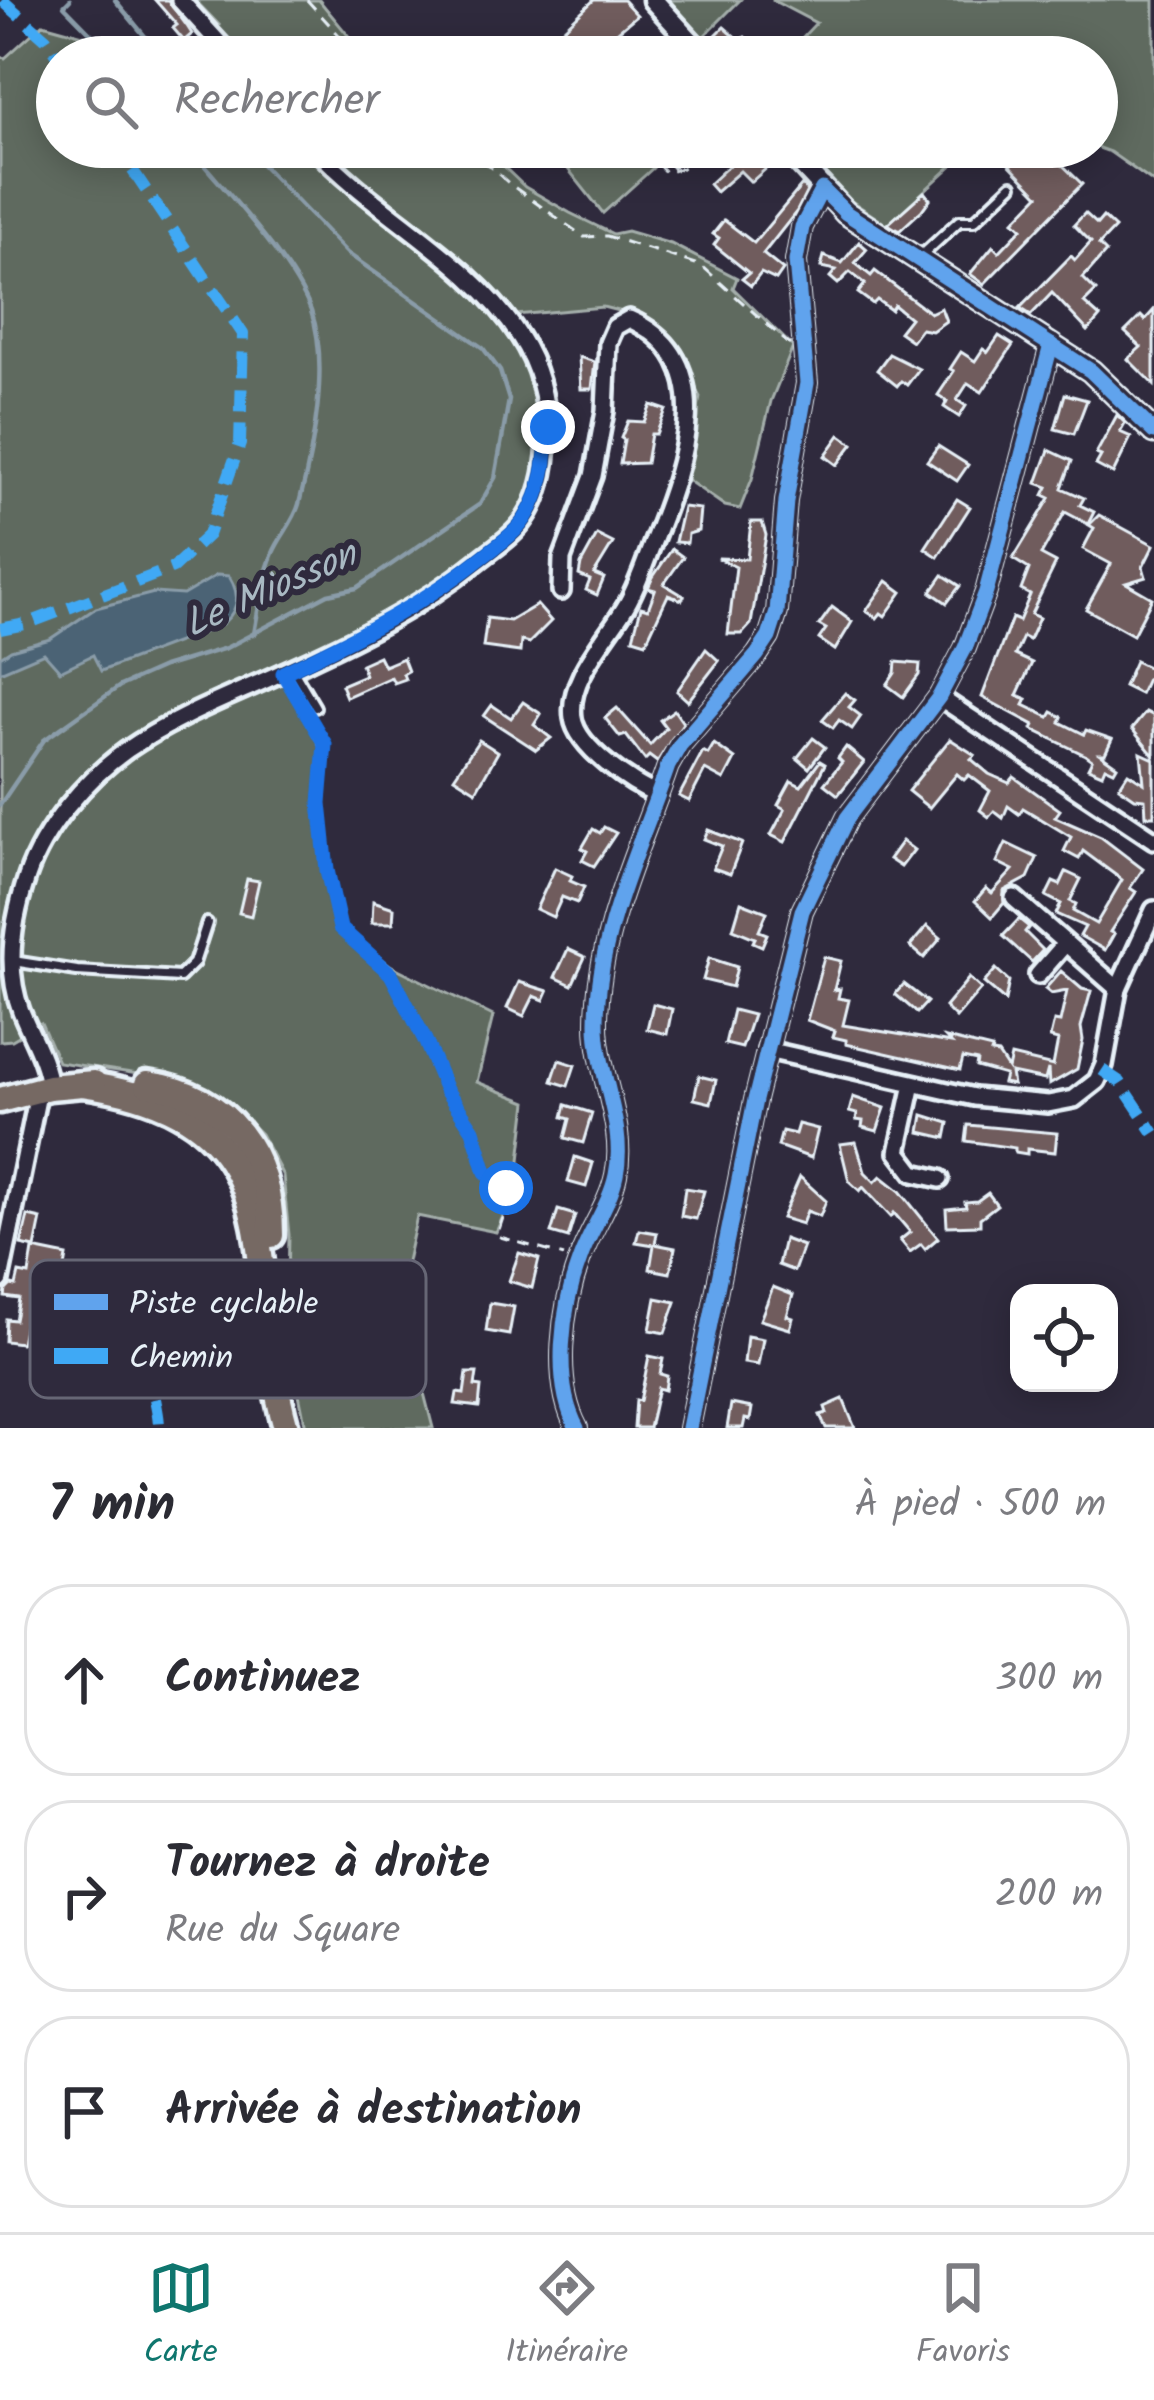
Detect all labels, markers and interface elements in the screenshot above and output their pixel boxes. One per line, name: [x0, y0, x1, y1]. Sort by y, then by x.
search box: [36, 36, 1118, 168]
text: Rechercher: [174, 66, 379, 138]
icon: search: [78, 69, 144, 135]
route end: [521, 400, 575, 454]
water label: Le Miosson: [174, 524, 371, 657]
route start: [479, 1161, 533, 1215]
legend: [30, 1260, 426, 1398]
text: Piste cyclable: [129, 1279, 319, 1332]
map controls: [1010, 1284, 1118, 1392]
button: locate: [1010, 1284, 1118, 1392]
text: Chemin: [129, 1333, 233, 1386]
text: 7 min: [48, 1466, 175, 1547]
text: À pied · 500 m: [855, 1475, 1106, 1537]
text: Continuez: [165, 1644, 361, 1716]
icon: ahead: [51, 1647, 117, 1713]
text: 300 m: [995, 1649, 1103, 1711]
text: Tournez à droite: [165, 1829, 490, 1901]
icon: right: [51, 1863, 117, 1929]
text: 200 m: [995, 1865, 1103, 1927]
text: Rue du Square: [165, 1901, 400, 1963]
text: Arrivée à destination: [165, 2076, 582, 2148]
icon: arrive: [51, 2079, 117, 2145]
tab: Carte: [144, 2255, 218, 2380]
tab: Itinéraire: [505, 2255, 628, 2380]
tab: Favoris: [916, 2255, 1010, 2380]

